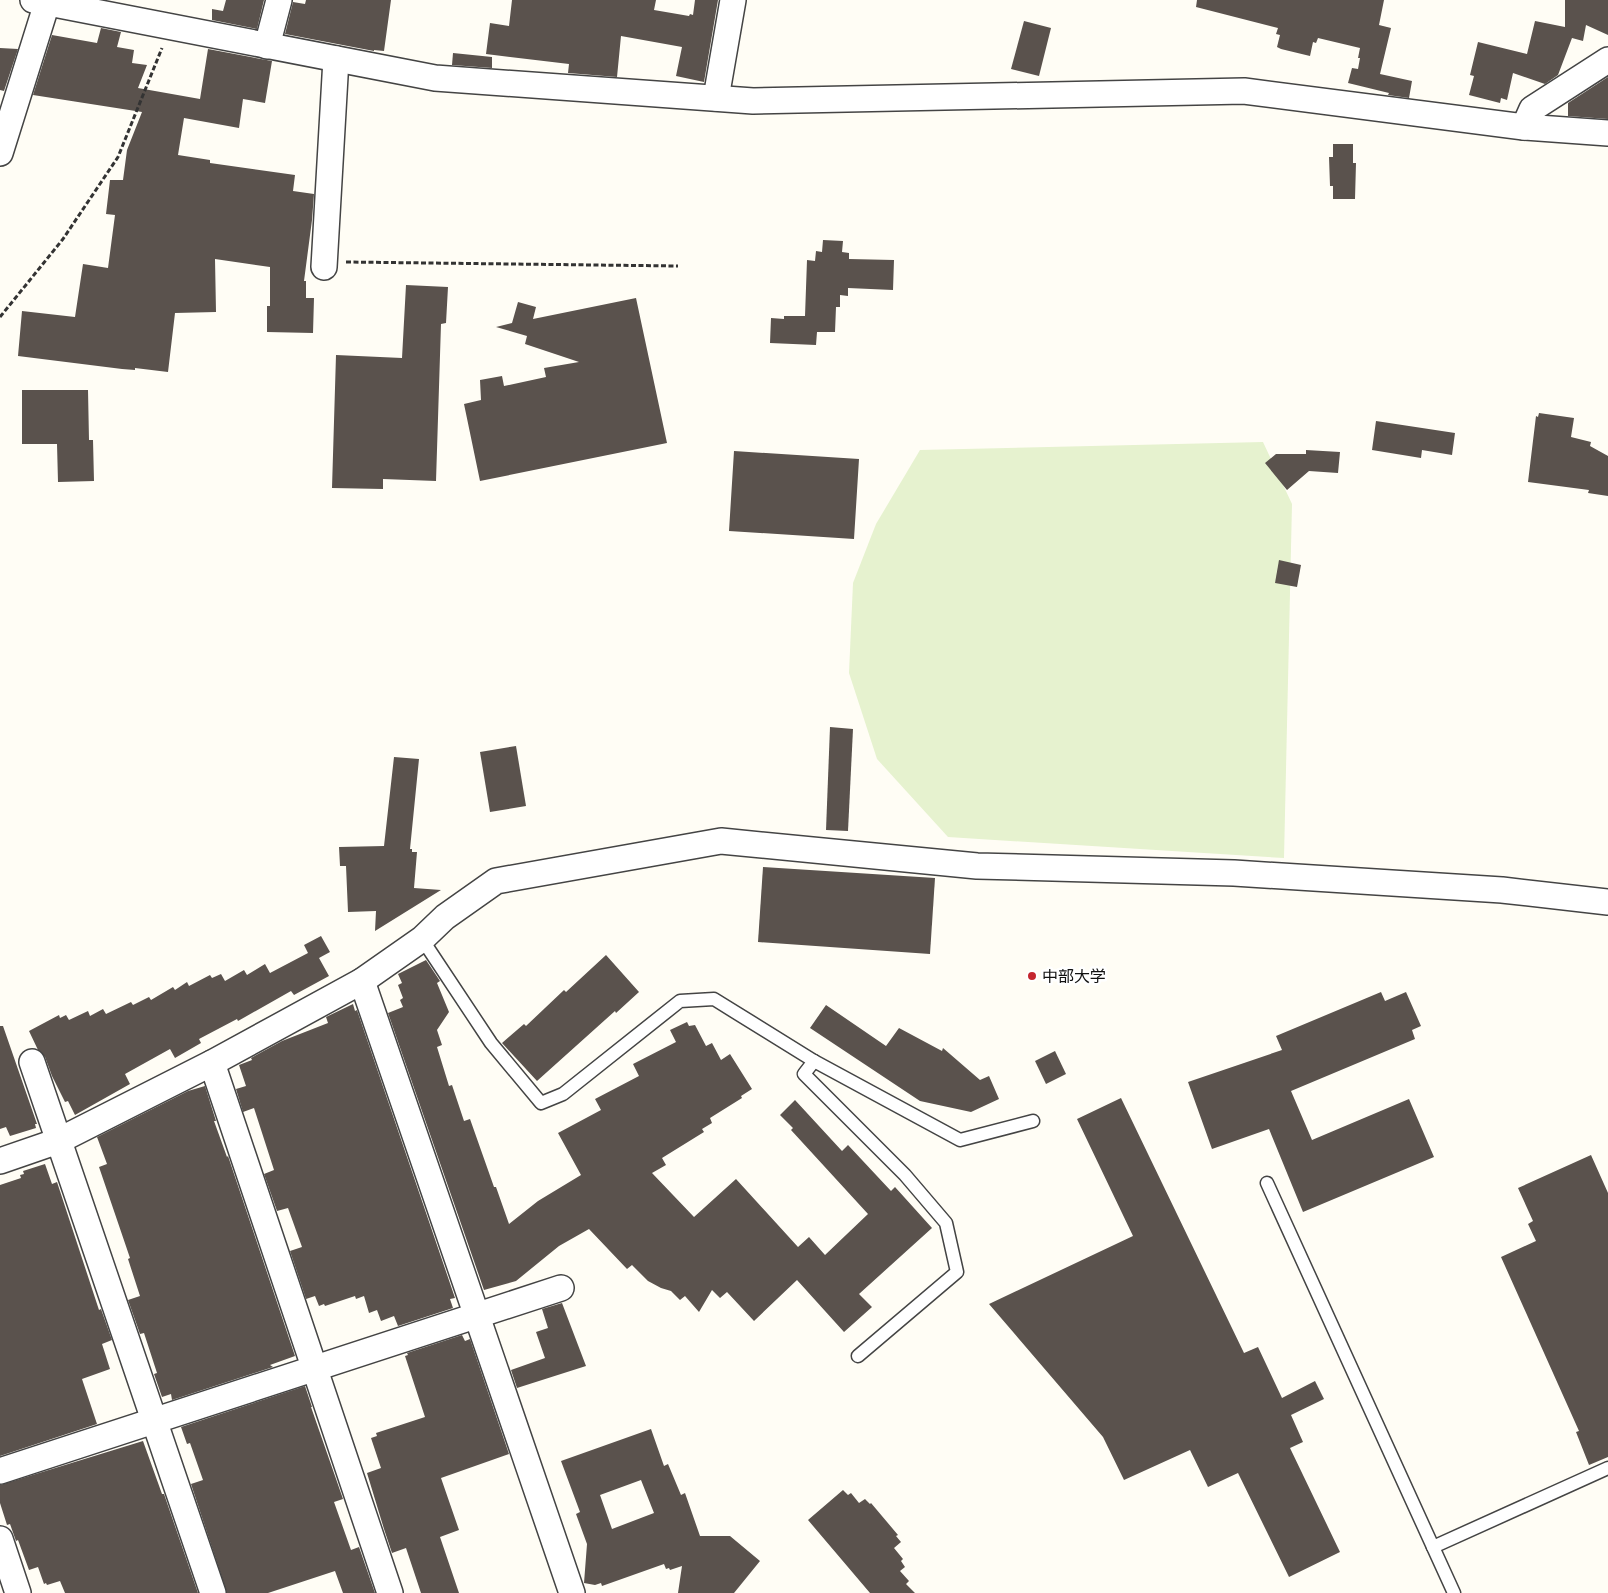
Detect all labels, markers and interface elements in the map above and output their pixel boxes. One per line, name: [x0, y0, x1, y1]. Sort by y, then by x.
place label: 中部大学: [1042, 967, 1106, 986]
marker: 中部大学: [1026, 970, 1038, 982]

